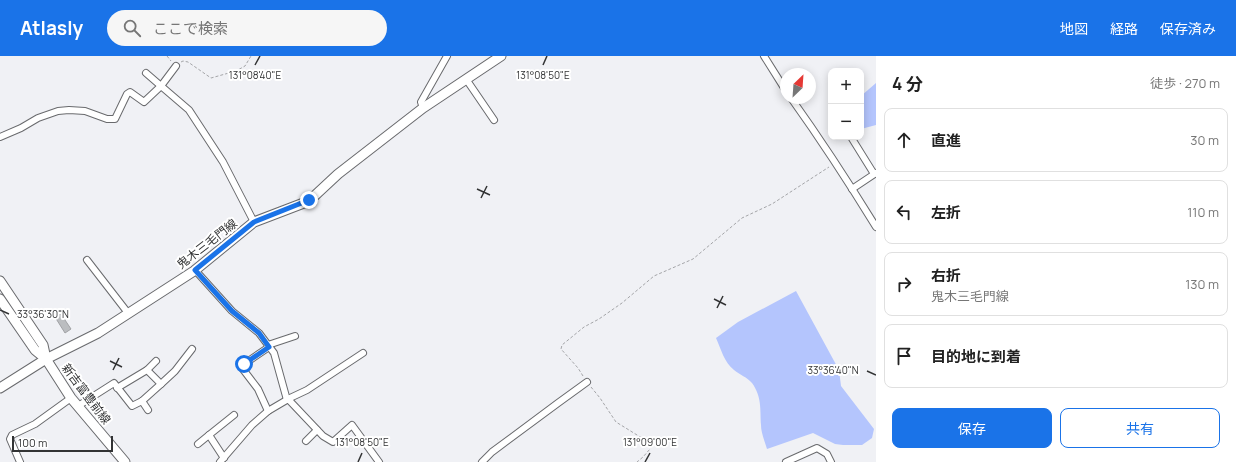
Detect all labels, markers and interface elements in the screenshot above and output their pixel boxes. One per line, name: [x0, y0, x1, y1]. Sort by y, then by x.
search box: [107, 10, 387, 46]
text: Atlasly: [20, 15, 83, 41]
icon: search: [121, 17, 143, 39]
text: ここで検索: [153, 18, 228, 39]
text: 地図: [1060, 19, 1088, 38]
text: 経路: [1110, 19, 1138, 38]
text: 保存済み: [1160, 19, 1216, 38]
text: 131°08'40"E: [229, 68, 281, 82]
text: 131°08'50"E: [516, 68, 570, 82]
north arrow: [780, 68, 816, 104]
map controls: [828, 68, 864, 140]
button: +: [828, 68, 864, 104]
text: 4 分: [892, 72, 923, 95]
text: 徒歩 · 270 m: [1150, 74, 1220, 92]
button: −: [828, 104, 864, 140]
icon: ahead: [893, 129, 915, 151]
text: 直進: [931, 130, 961, 151]
text: 30 m: [1190, 131, 1219, 149]
route end: [300, 191, 318, 209]
icon: left: [893, 201, 915, 223]
text: 左折: [931, 202, 961, 223]
text: 110 m: [1187, 203, 1219, 221]
street label: 鬼木三毛門線: [173, 215, 240, 272]
text: 右折: [931, 265, 961, 286]
icon: right: [893, 273, 915, 295]
text: 130 m: [1185, 275, 1219, 293]
text: 鬼木三毛門線: [931, 287, 1009, 305]
text: 33°36'30"N: [17, 307, 69, 321]
icon: arrive: [893, 345, 915, 367]
text: 目的地に到着: [931, 346, 1021, 367]
route start: [235, 355, 253, 373]
street label: 新吉富豊前線: [58, 360, 115, 428]
text: 33°36'40"N: [808, 363, 859, 377]
button: 保存: [892, 408, 1052, 448]
button: 共有: [1060, 408, 1220, 448]
scale bar: [12, 434, 113, 453]
text: 100 m: [18, 435, 47, 450]
text: 131°08'50"E: [335, 435, 389, 449]
text: 131°09'00"E: [623, 435, 677, 449]

